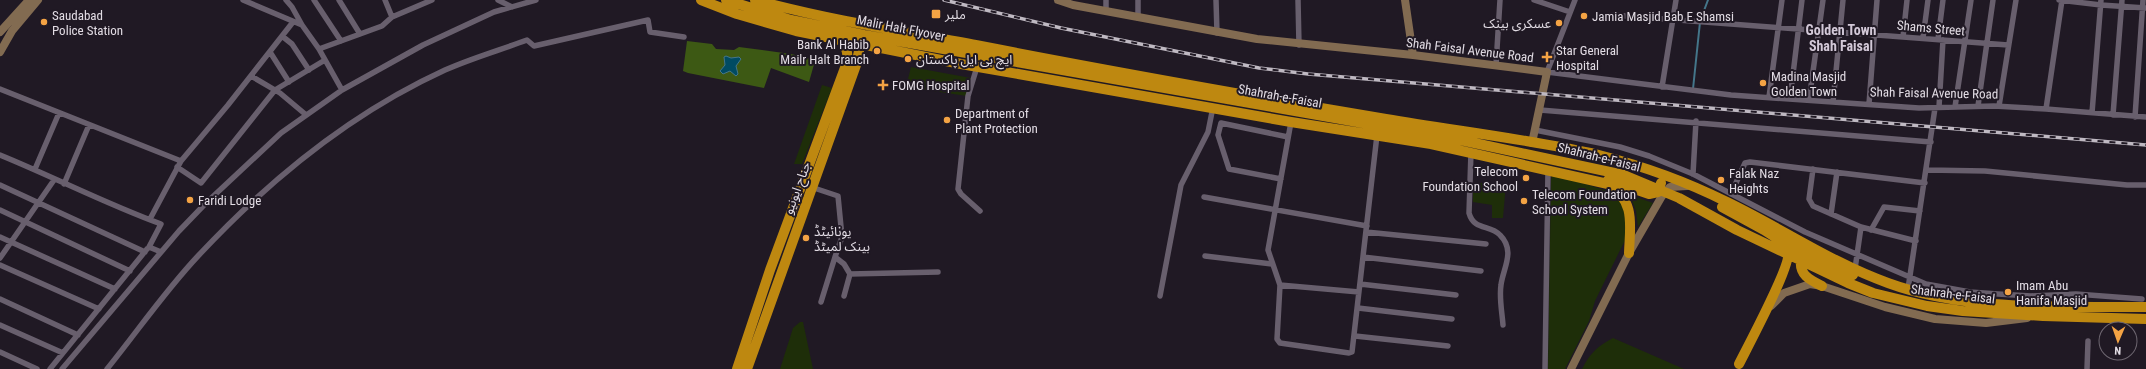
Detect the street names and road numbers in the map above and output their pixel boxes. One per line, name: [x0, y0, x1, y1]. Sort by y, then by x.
street label: Malir Halt Flyover: [856, 12, 946, 44]
street label: Shams Street: [1896, 18, 1966, 38]
street label: Shah Faisal Avenue Road: [1405, 35, 1535, 65]
street label: Shahrah-e-Faisal: [1237, 81, 1323, 111]
street label: Shah Faisal Avenue Road: [1870, 84, 1998, 102]
street label: Shahrah-e-Faisal: [1556, 139, 1642, 175]
street label: جناح ایونیو: [781, 159, 816, 217]
street label: Shahrah-e-Faisal: [1910, 281, 1996, 307]

